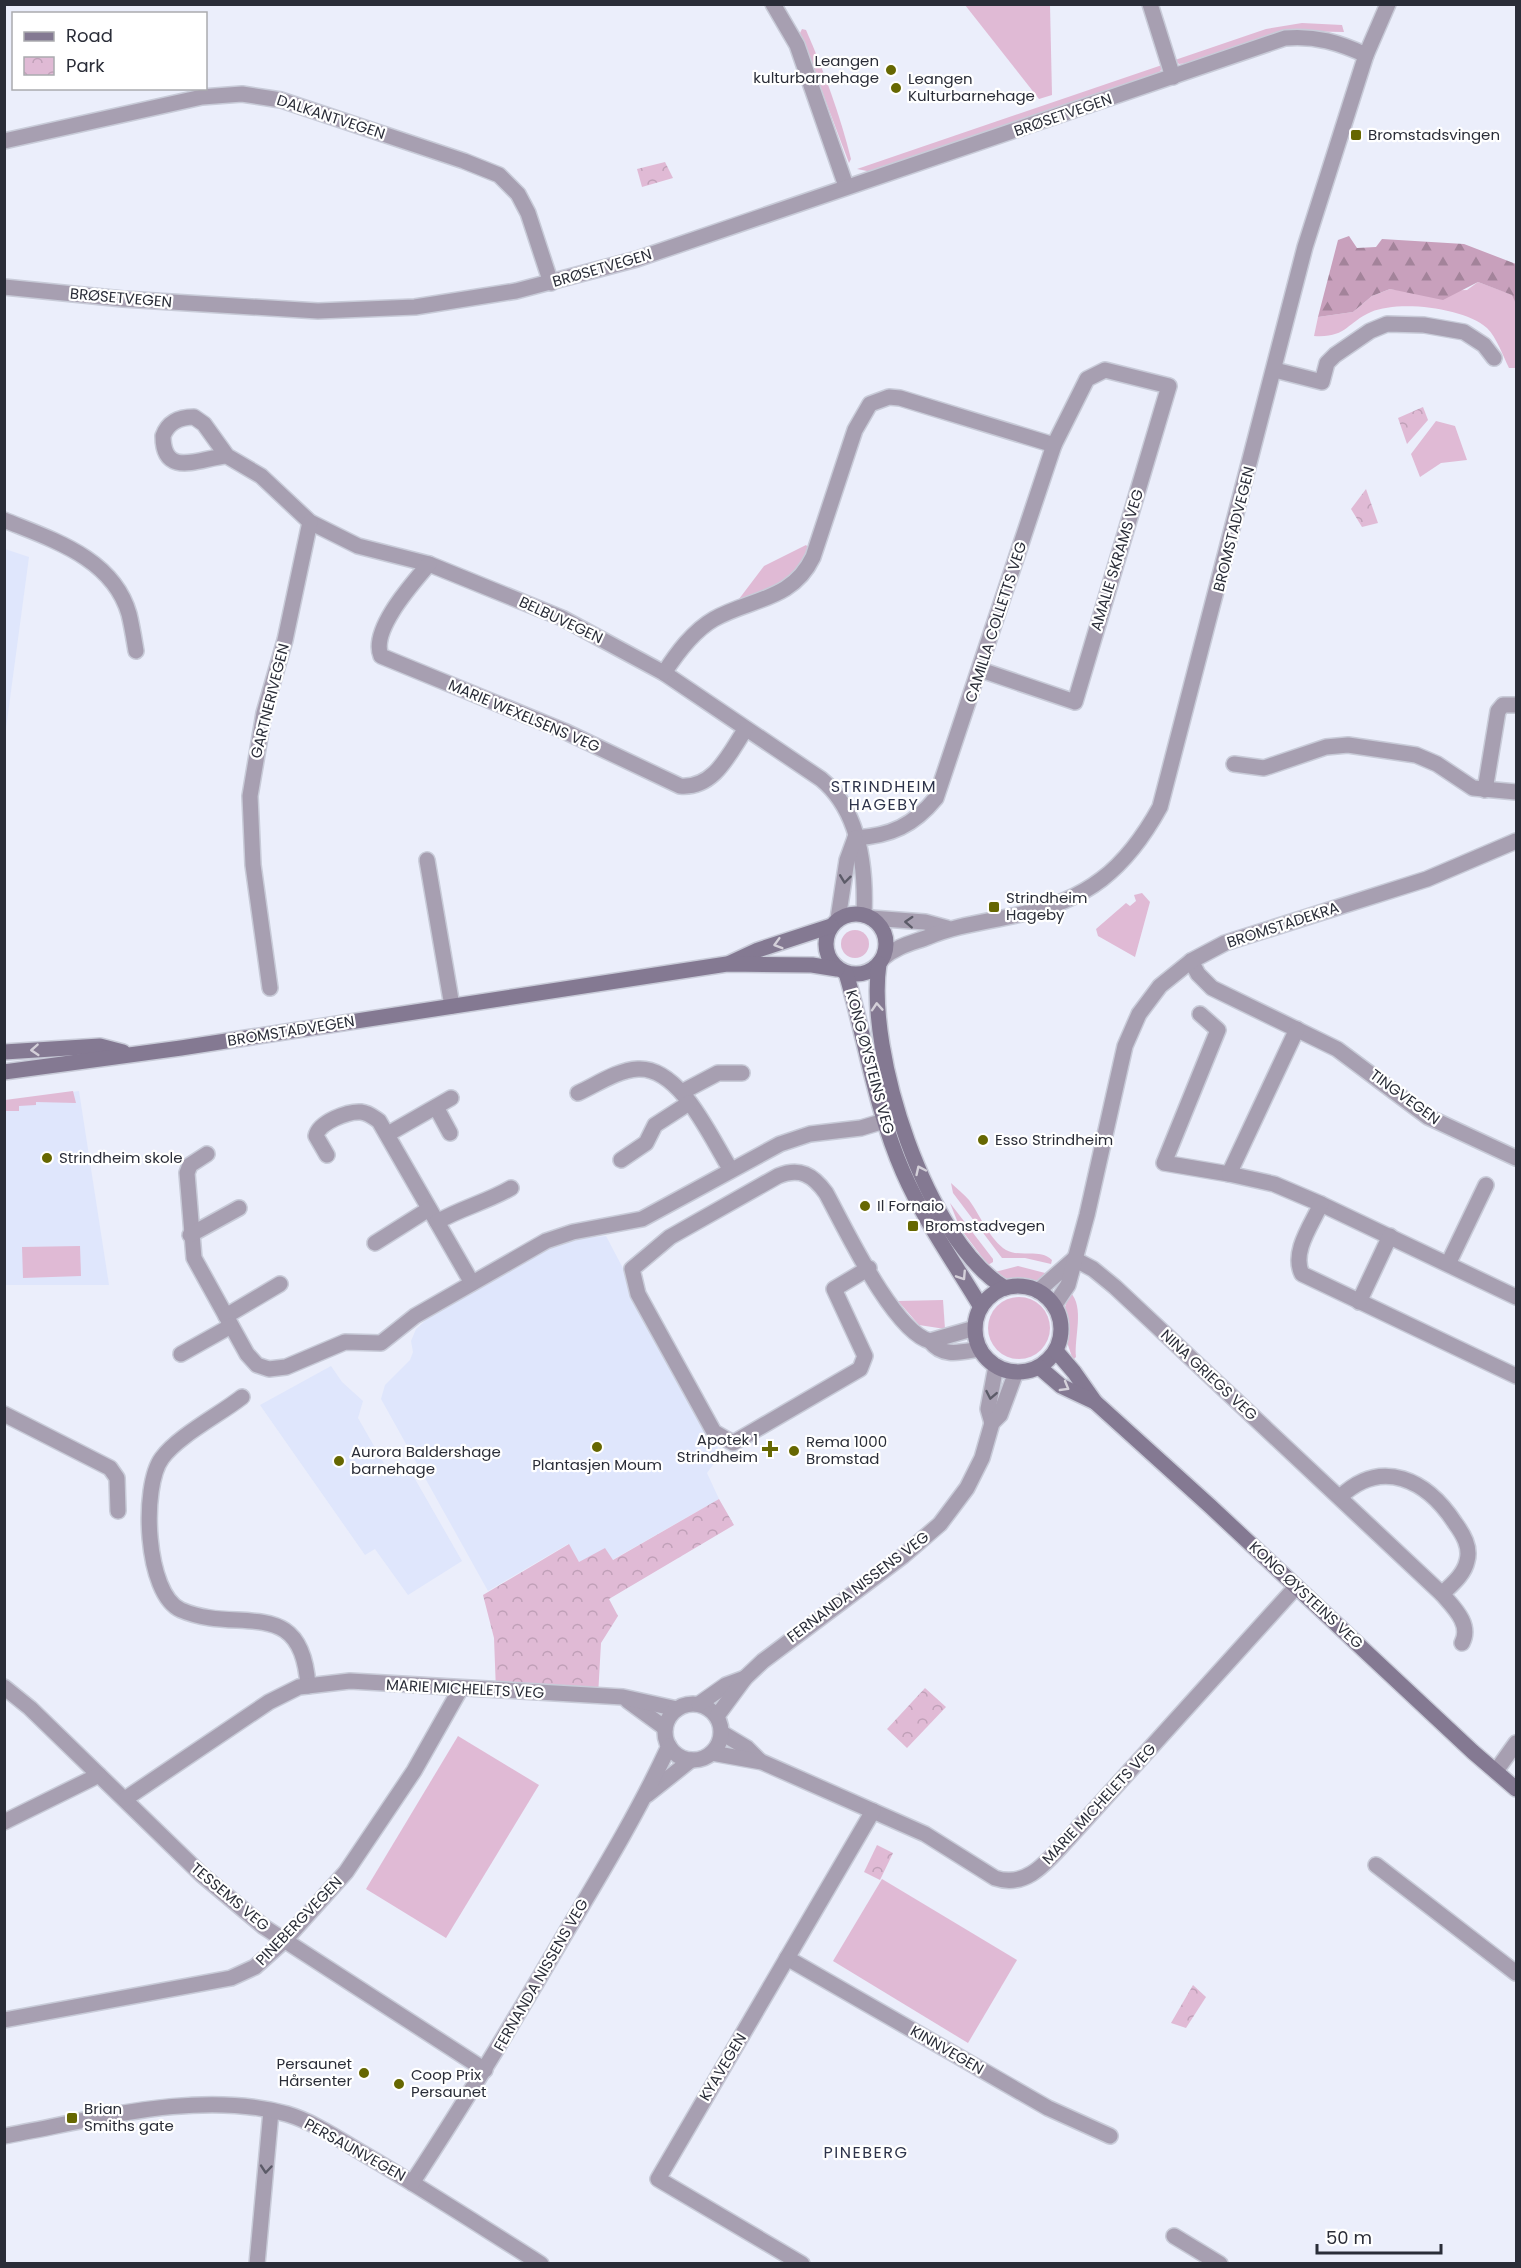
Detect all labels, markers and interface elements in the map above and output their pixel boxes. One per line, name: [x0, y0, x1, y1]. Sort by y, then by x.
legend: [12, 12, 207, 90]
text: Road: [66, 23, 113, 48]
place label: Leangen kulturbarnehage: [753, 50, 879, 88]
text: Park: [66, 53, 105, 78]
marker: Leangen kulturbarnehage: [884, 63, 898, 77]
place label: Leangen Kulturbarnehage: [908, 68, 1035, 106]
marker: Leangen Kulturbarnehage: [889, 81, 903, 95]
street label: BRØSETVEGEN: [1011, 88, 1115, 141]
street label: DALKANTVEGEN: [274, 89, 388, 144]
place label: Bromstadsvingen: [1368, 124, 1500, 145]
marker: Bromstadsvingen: [1349, 128, 1363, 142]
street label: BRØSETVEGEN: [550, 243, 654, 292]
street label: BRØSETVEGEN: [69, 283, 173, 312]
street label: BROMSTADVEGEN: [1208, 464, 1259, 594]
street label: AMALIE SKRAMS VEG: [1085, 486, 1148, 633]
street label: CAMILLA COLLETTS VEG: [960, 538, 1032, 705]
street label: BELBUVEGEN: [516, 591, 607, 648]
street label: GARTNERIVEGEN: [245, 641, 294, 761]
street label: MARIE WEXELSENS VEG: [445, 674, 603, 757]
district label: STRINDHEIM HAGEBY: [831, 775, 937, 816]
one-way arrow: [840, 874, 852, 883]
place label: Strindheim Hageby: [1006, 887, 1087, 925]
street label: BROMSTADEKRA: [1224, 897, 1342, 953]
marker: Strindheim Hageby: [987, 900, 1001, 914]
one-way arrow: [905, 915, 914, 928]
one-way arrow: [774, 937, 784, 949]
street label: KONG ØYSTEINS VEG: [841, 987, 900, 1137]
one-way arrow: [870, 1002, 883, 1011]
street label: BROMSTADVEGEN: [226, 1010, 356, 1051]
one-way arrow: [31, 1043, 40, 1056]
street label: TINGVEGEN: [1366, 1064, 1445, 1129]
place label: Esso Strindheim: [995, 1129, 1113, 1150]
marker: Esso Strindheim: [976, 1133, 990, 1147]
place label: Strindheim skole: [59, 1147, 182, 1168]
marker: Strindheim skole: [40, 1151, 54, 1165]
one-way arrow: [915, 1165, 927, 1176]
place label: Il Fornaio: [877, 1195, 944, 1216]
marker: Il Fornaio: [858, 1199, 872, 1213]
place label: Bromstadvegen: [925, 1215, 1045, 1236]
marker: Bromstadvegen: [906, 1219, 920, 1233]
one-way arrow: [954, 1269, 965, 1280]
street label: NINA GRIEGS VEG: [1156, 1324, 1262, 1425]
one-way arrow: [1059, 1380, 1069, 1391]
one-way arrow: [985, 1389, 998, 1399]
place label: Apotek 1 Strindheim: [677, 1429, 758, 1467]
place label: Rema 1000 Bromstad: [806, 1431, 887, 1469]
marker: Plantasjen Moum: [590, 1440, 604, 1454]
place label: Aurora Baldershage barnehage: [351, 1441, 501, 1479]
marker: Apotek 1 Strindheim: [763, 1442, 777, 1456]
marker: Rema 1000 Bromstad: [787, 1444, 801, 1458]
marker: Aurora Baldershage barnehage: [332, 1454, 346, 1468]
place label: Plantasjen Moum: [532, 1454, 662, 1475]
street label: FERNANDA NISSENS VEG: [782, 1526, 933, 1647]
street label: KONG ØYSTEINS VEG: [1245, 1536, 1368, 1653]
street label: MARIE MICHELETS VEG: [385, 1674, 545, 1703]
street label: MARIE MICHELETS VEG: [1037, 1738, 1161, 1869]
street label: TESSEMS VEG: [187, 1858, 274, 1936]
street label: PINEBERGVEGEN: [251, 1872, 346, 1970]
street label: FERNANDA NISSENS VEG: [488, 1894, 593, 2055]
street label: KINNVEGEN: [907, 2020, 988, 2079]
street label: KYAVEGEN: [694, 2029, 751, 2105]
place label: Persaunet Hårsenter: [276, 2053, 352, 2091]
place label: Coop Prix Persaunet: [411, 2064, 487, 2102]
marker: Persaunet Hårsenter: [357, 2066, 371, 2080]
marker: Coop Prix Persaunet: [392, 2077, 406, 2091]
place label: Brian Smiths gate: [84, 2098, 174, 2136]
marker: Brian Smiths gate: [65, 2111, 79, 2125]
street label: PERSAUNVEGEN: [301, 2113, 410, 2186]
district label: PINEBERG: [824, 2141, 908, 2164]
one-way arrow: [260, 2165, 273, 2174]
scale bar: [1317, 2217, 1442, 2255]
text: 50 m: [1326, 2225, 1372, 2250]

